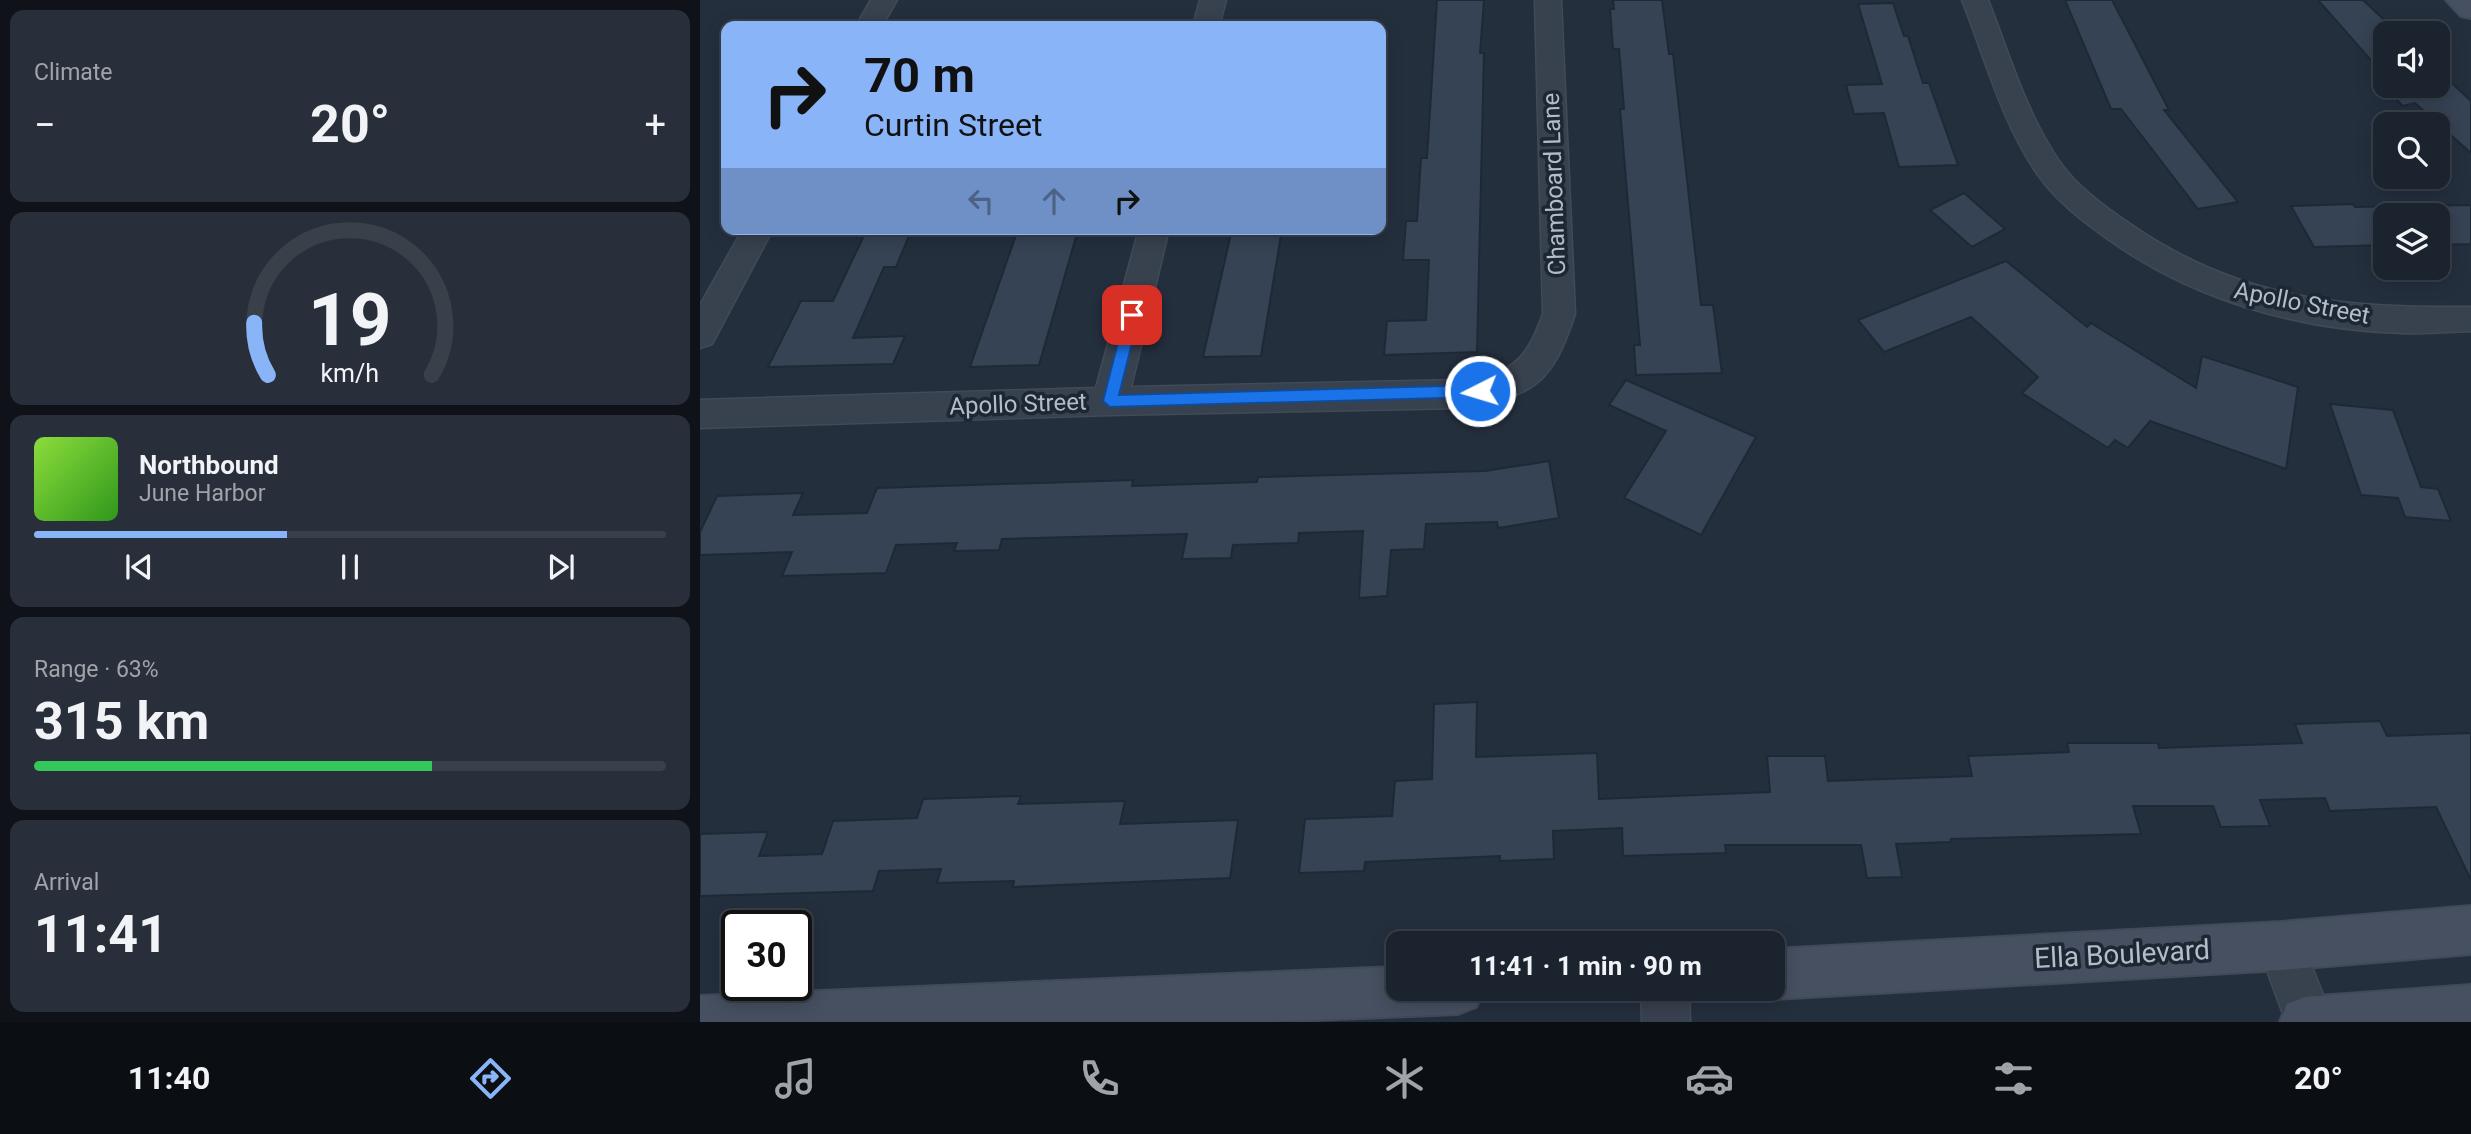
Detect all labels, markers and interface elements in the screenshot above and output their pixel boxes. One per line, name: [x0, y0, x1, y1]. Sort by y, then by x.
map controls: [2373, 21, 2450, 280]
button: sound: [2373, 21, 2450, 98]
text: 70 m: [864, 47, 975, 104]
icon: right: [749, 49, 840, 140]
text: Climate: [34, 59, 113, 86]
street label: Chamboard Lane: [1537, 92, 1571, 276]
text: 20°: [310, 94, 390, 155]
text: −: [34, 103, 56, 147]
text: +: [644, 103, 666, 147]
text: Curtin Street: [864, 106, 1042, 144]
button: search: [2373, 112, 2450, 189]
icon: left: [962, 182, 1000, 220]
icon: ahead: [1035, 182, 1073, 220]
icon: right: [1108, 182, 1146, 220]
button: layers: [2373, 203, 2450, 280]
street label: Apollo Street: [2232, 276, 2372, 330]
text: 19: [308, 277, 392, 363]
pin: [1102, 285, 1162, 345]
icon: arrive: [1113, 296, 1151, 334]
position arrow: [1443, 354, 1517, 428]
text: km/h: [321, 358, 379, 387]
street label: Apollo Street: [949, 388, 1087, 420]
text: Northbound: [139, 450, 279, 480]
text: June Harbor: [139, 480, 266, 507]
icon: previous: [120, 548, 158, 586]
icon: pause: [331, 548, 369, 586]
icon: next: [542, 548, 580, 586]
text: Range · 63%: [34, 656, 159, 683]
text: 315 km: [34, 691, 209, 752]
text: Arrival: [34, 869, 99, 896]
text: 11:41: [34, 904, 168, 965]
speed limit sign: 30: [721, 910, 812, 1001]
street label: Ella Boulevard: [2033, 933, 2211, 975]
text: 11:41 · 1 min · 90 m: [1469, 951, 1702, 981]
icon: directions: [466, 1054, 515, 1103]
icon: music: [771, 1054, 820, 1103]
icon: phone: [1075, 1054, 1124, 1103]
icon: climate: [1380, 1054, 1429, 1103]
icon: car: [1685, 1054, 1734, 1103]
icon: filters: [1989, 1054, 2038, 1103]
text: 11:40: [128, 1059, 210, 1097]
text: 20°: [2294, 1059, 2343, 1097]

